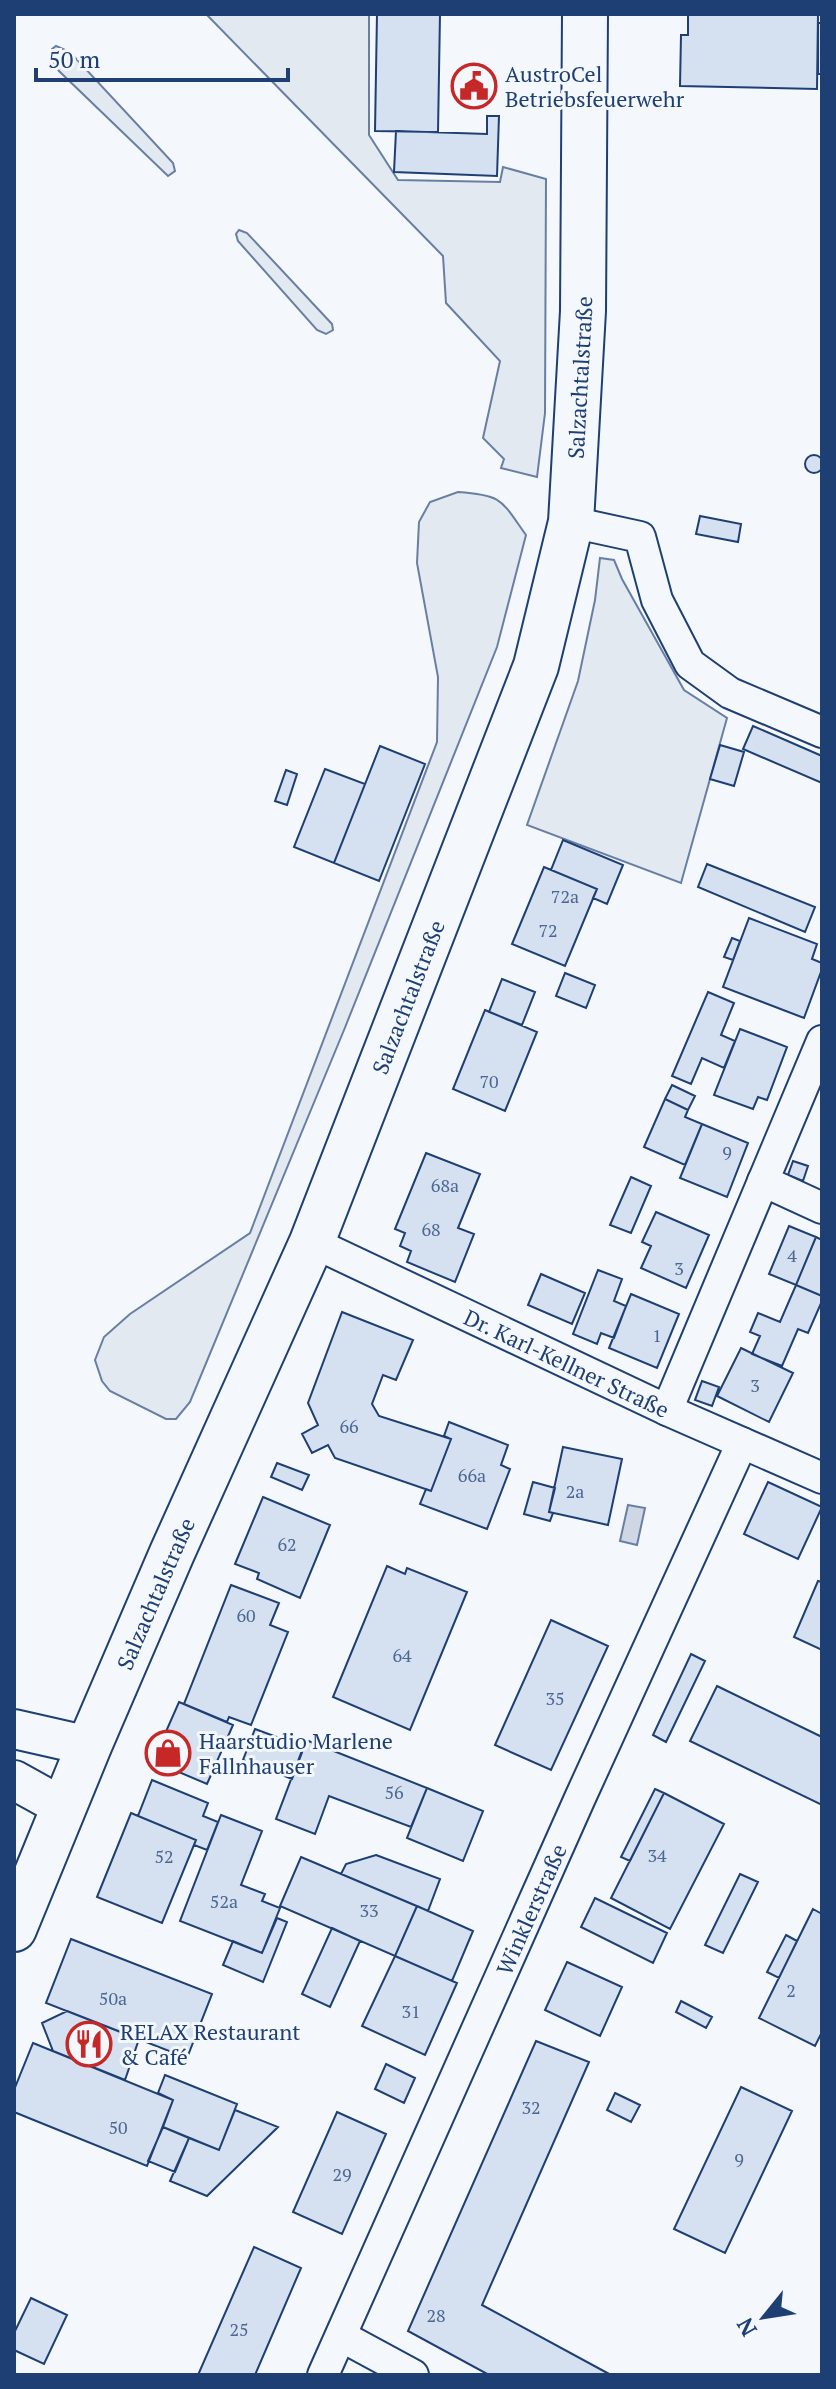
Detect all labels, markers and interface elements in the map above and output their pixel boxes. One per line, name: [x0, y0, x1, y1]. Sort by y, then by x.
scale bar: [36, 32, 288, 82]
text: 50 m: [48, 43, 100, 75]
place label: AustroCel Betriebsfeuerwehr: [505, 59, 685, 113]
public building icon: AustroCel Betriebsfeuerwehr: [450, 62, 498, 110]
street label: Salzachtalstraße: [560, 296, 598, 460]
house number: 72a: [551, 884, 579, 908]
street label: Salzachtalstraße: [364, 916, 450, 1078]
house number: 72: [538, 918, 558, 942]
house number: 70: [479, 1069, 499, 1093]
house number: 9: [722, 1140, 732, 1164]
house number: 68a: [431, 1173, 459, 1197]
house number: 68: [421, 1217, 441, 1241]
house number: 4: [787, 1243, 797, 1267]
house number: 3: [674, 1256, 684, 1280]
street label: Dr. Karl-Kellner Straße: [460, 1302, 674, 1424]
house number: 1: [652, 1323, 662, 1347]
house number: 3: [750, 1373, 760, 1397]
house number: 66: [339, 1414, 359, 1438]
house number: 66a: [458, 1463, 486, 1487]
house number: 2a: [566, 1479, 584, 1503]
street label: Salzachtalstraße: [109, 1513, 201, 1674]
house number: 62: [277, 1532, 297, 1556]
house number: 60: [236, 1603, 256, 1627]
house number: 64: [392, 1643, 412, 1667]
house number: 35: [545, 1686, 565, 1710]
place label: Haarstudio Marlene Fallnhauser: [199, 1726, 393, 1780]
shop icon: Haarstudio Marlene Fallnhauser: [144, 1729, 192, 1777]
house number: 56: [384, 1780, 404, 1804]
street label: Winklerstraße: [489, 1839, 572, 1979]
house number: 34: [647, 1843, 667, 1867]
house number: 52: [154, 1844, 174, 1868]
house number: 52a: [210, 1889, 238, 1913]
house number: 33: [359, 1898, 379, 1922]
house number: 2: [786, 1978, 796, 2002]
house number: 50a: [99, 1986, 127, 2010]
house number: 31: [401, 1999, 421, 2023]
place label: RELAX Restaurant & Café: [120, 2017, 300, 2071]
restaurant icon: RELAX Restaurant & Café: [65, 2020, 113, 2068]
house number: 32: [521, 2095, 541, 2119]
house number: 50: [108, 2115, 128, 2139]
house number: 9: [734, 2147, 744, 2171]
house number: 29: [332, 2162, 352, 2186]
north arrow: [724, 2277, 804, 2357]
house number: 28: [426, 2303, 446, 2327]
text: N: [729, 2313, 763, 2342]
house number: 25: [229, 2317, 249, 2341]

